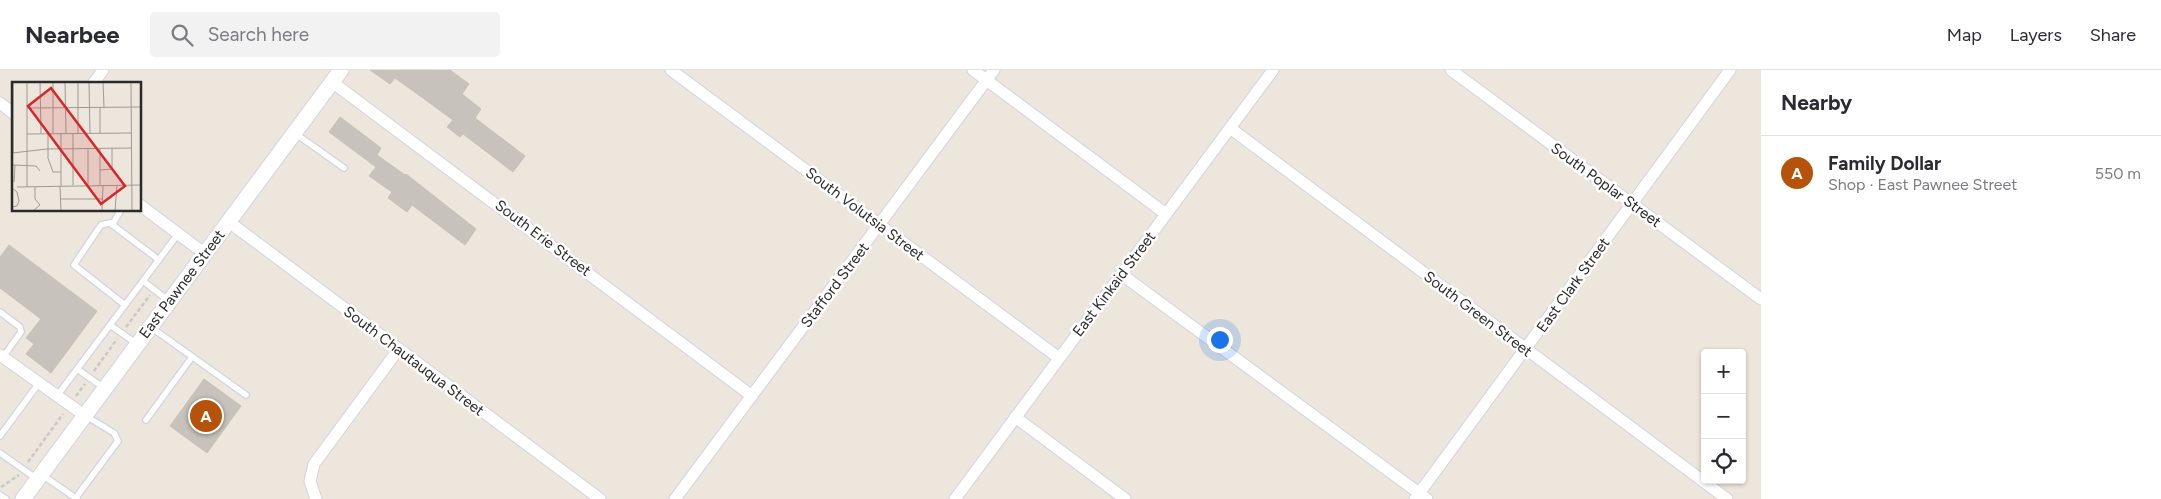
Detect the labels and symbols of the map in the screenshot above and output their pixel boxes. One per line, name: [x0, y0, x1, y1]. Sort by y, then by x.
inset map: [12, 82, 141, 211]
street label: South Poplar Street: [1547, 139, 1665, 231]
street label: South Volutsia Street: [802, 164, 928, 265]
street label: South Erie Street: [492, 196, 595, 280]
street label: East Pawnee Street: [135, 226, 229, 342]
street label: East Kinkaid Street: [1069, 228, 1159, 340]
street label: East Clark Street: [1533, 234, 1614, 336]
street label: Stafford Street: [797, 239, 873, 331]
street label: South Green Street: [1420, 267, 1536, 361]
street label: South Chautauqua Street: [340, 302, 488, 420]
your location: [1207, 327, 1233, 353]
pin: A: [190, 397, 222, 435]

